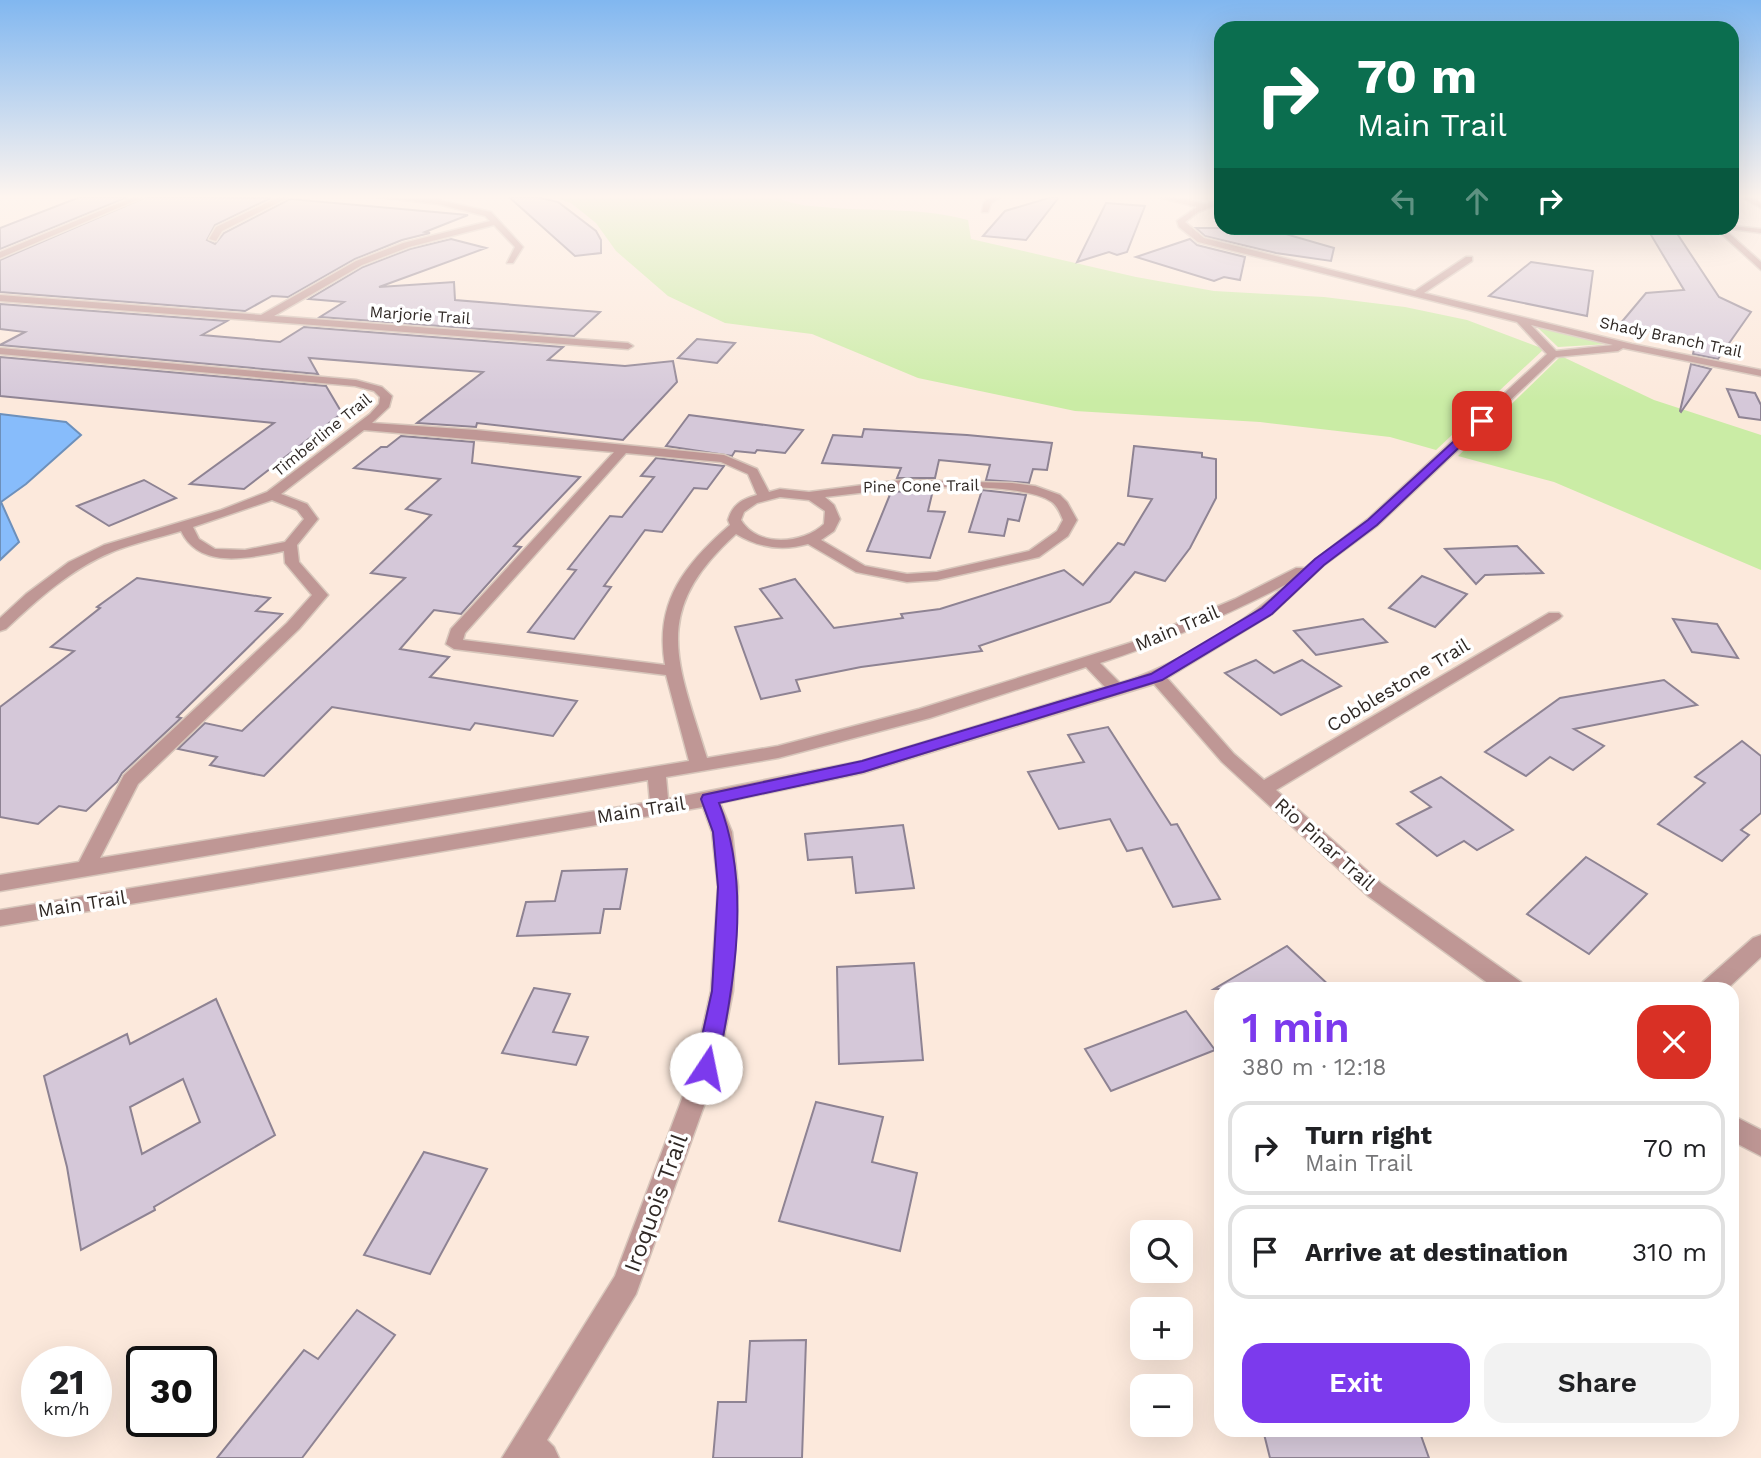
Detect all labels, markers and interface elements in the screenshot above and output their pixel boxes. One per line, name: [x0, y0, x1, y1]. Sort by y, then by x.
text: 70 m: [1357, 47, 1477, 105]
icon: right: [1242, 49, 1333, 140]
text: Main Trail: [1357, 106, 1507, 144]
icon: left: [1385, 182, 1423, 220]
icon: ahead: [1458, 182, 1496, 220]
icon: right: [1531, 182, 1569, 220]
street label: Marjorie Trail: [369, 302, 471, 328]
street label: Shady Branch Trail: [1598, 313, 1744, 361]
street label: Timberline Trail: [269, 389, 375, 480]
pin: [1452, 391, 1512, 451]
icon: arrive: [1463, 402, 1501, 440]
street label: Pine Cone Trail: [863, 475, 979, 497]
street label: Main Trail: [1132, 600, 1223, 656]
street label: Cobblestone Trail: [1322, 633, 1474, 737]
street label: Main Trail: [595, 792, 687, 828]
street label: Rio Pinar Trail: [1270, 793, 1380, 895]
street label: Main Trail: [36, 886, 128, 922]
text: 1 min: [1242, 1003, 1350, 1052]
button: close: [1637, 1005, 1711, 1079]
position arrow: [669, 1031, 743, 1105]
text: 380 m · 12:18: [1242, 1054, 1386, 1081]
text: Turn right: [1305, 1120, 1432, 1150]
icon: right: [1246, 1129, 1284, 1167]
street label: Iroquois Trail: [619, 1130, 693, 1276]
text: 70 m: [1643, 1133, 1707, 1163]
text: Main Trail: [1305, 1150, 1413, 1177]
map controls: [1130, 1220, 1193, 1437]
button: search: [1130, 1220, 1193, 1283]
icon: arrive: [1246, 1233, 1284, 1271]
text: Arrive at destination: [1305, 1237, 1568, 1267]
text: 310 m: [1632, 1237, 1707, 1267]
button: +: [1130, 1297, 1193, 1360]
button: Exit: [1242, 1343, 1470, 1423]
button: Share: [1484, 1343, 1711, 1423]
speed limit sign: 30: [126, 1346, 217, 1437]
text: 21: [49, 1361, 84, 1403]
button: −: [1130, 1374, 1193, 1437]
text: km/h: [43, 1398, 90, 1419]

